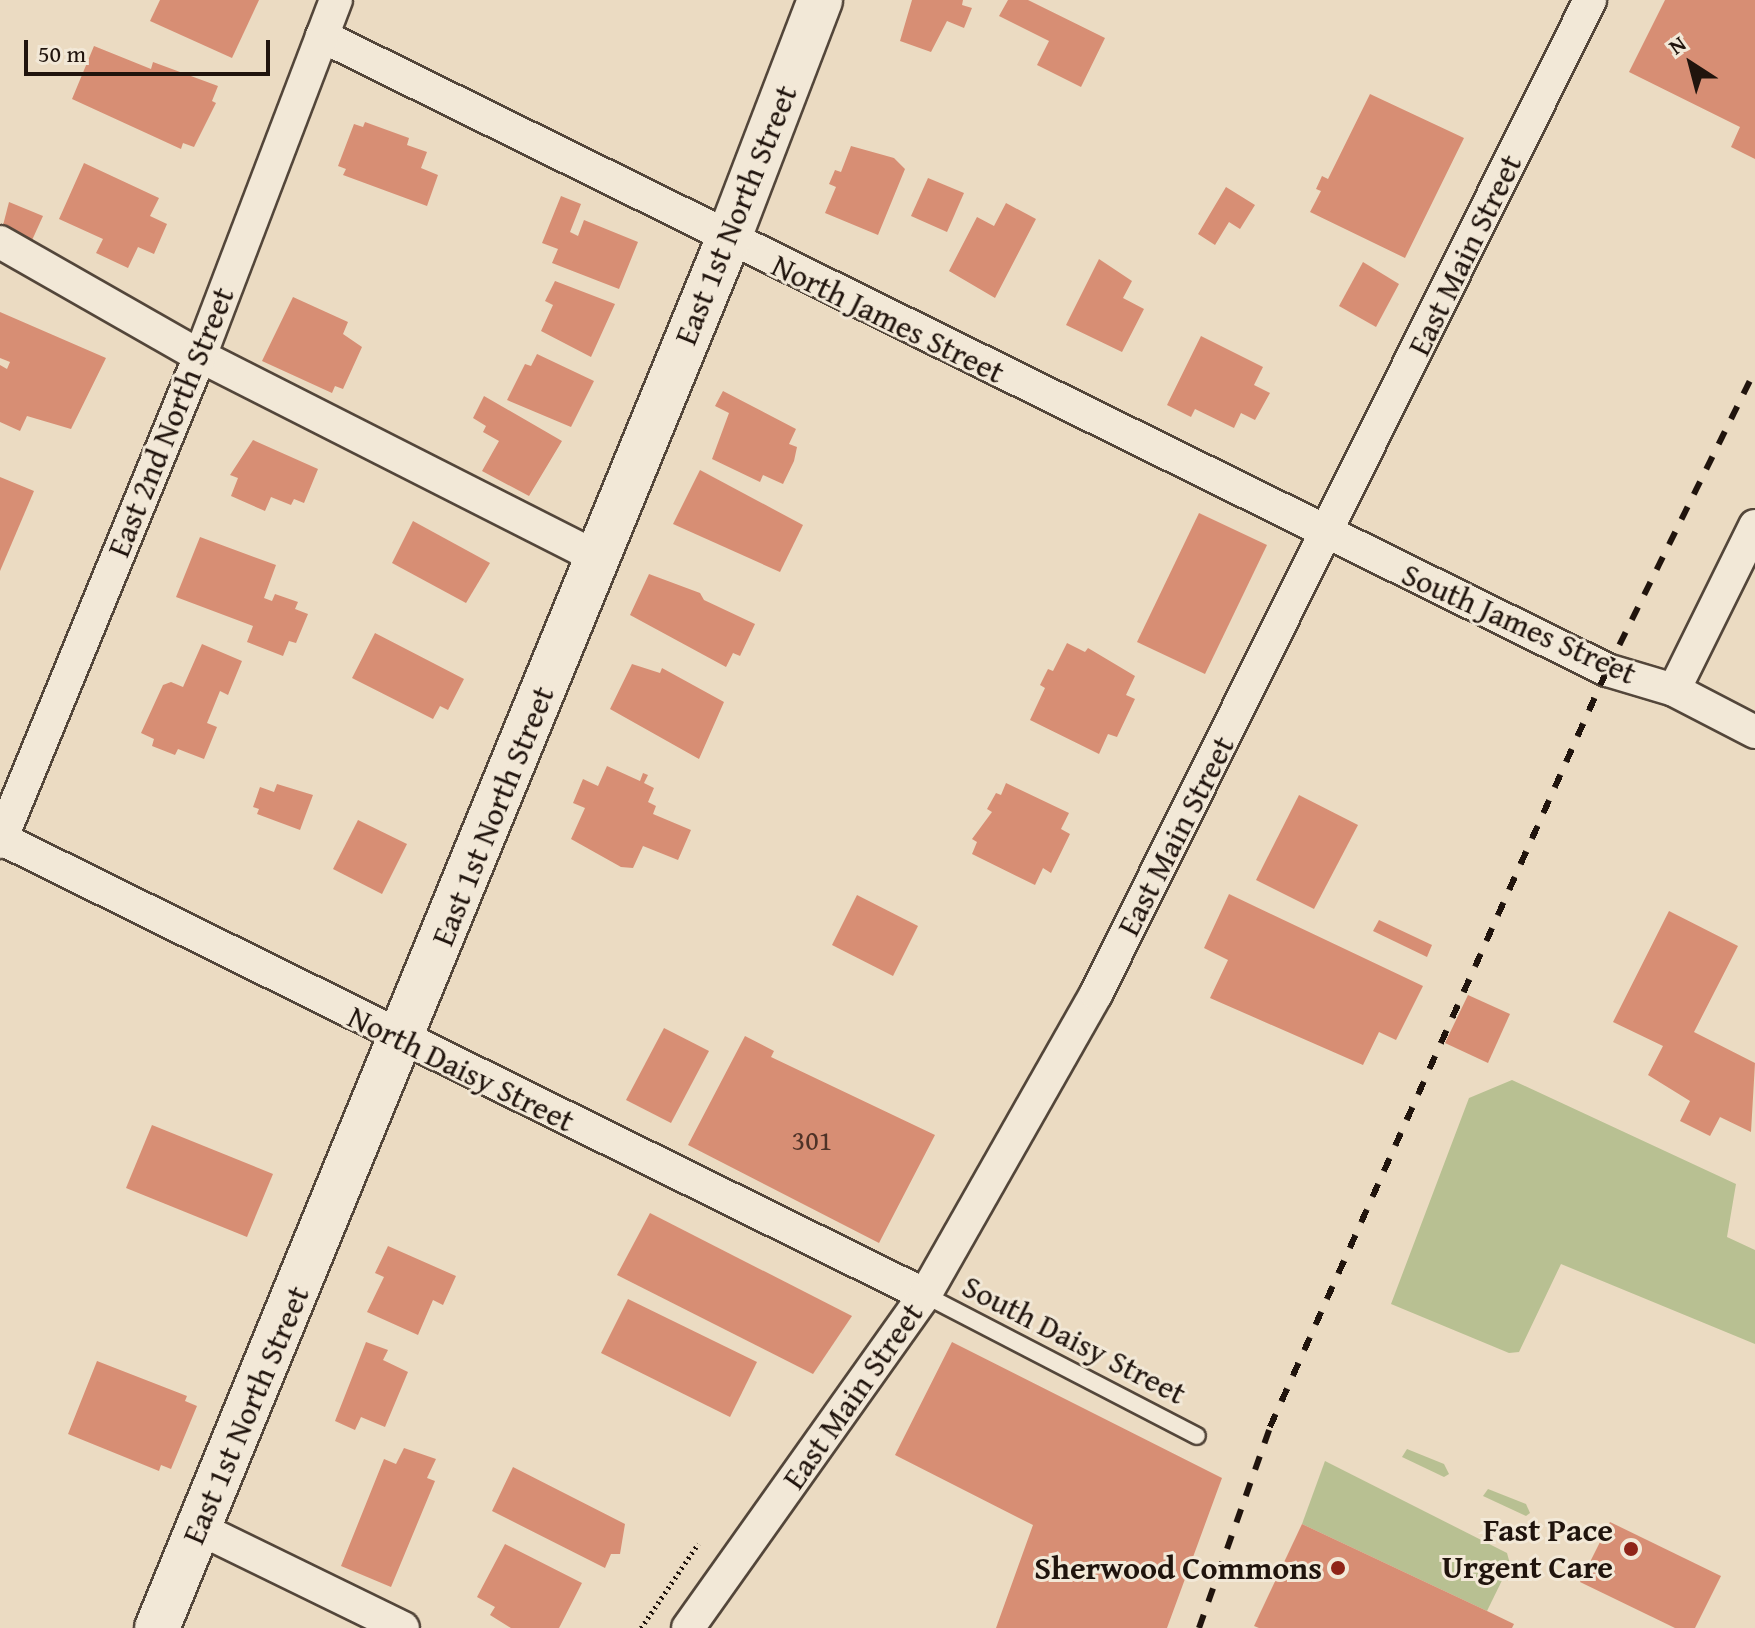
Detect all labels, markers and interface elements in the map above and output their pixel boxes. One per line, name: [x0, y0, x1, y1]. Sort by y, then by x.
scale bar: [28, 24, 274, 74]
north arrow: [1651, 24, 1731, 104]
text: N: [1662, 27, 1692, 62]
text: 50 m: [38, 36, 86, 71]
street label: East 1st North Street: [666, 80, 806, 350]
street label: East Main Street: [1400, 148, 1530, 362]
street label: North James Street: [766, 246, 1010, 392]
street label: East 2nd North Street: [99, 281, 243, 563]
street label: South James Street: [1396, 555, 1642, 693]
street label: East 1st North Street: [423, 681, 563, 951]
street label: East Main Street: [1109, 730, 1243, 942]
street label: North Daisy Street: [342, 998, 580, 1140]
house number: 301: [792, 1123, 832, 1157]
street label: South Daisy Street: [956, 1267, 1192, 1413]
street label: East 1st North Street: [174, 1280, 318, 1550]
street label: East Main Street: [775, 1295, 931, 1497]
place label: Fast Pace Urgent Care: [1442, 1512, 1613, 1587]
marker: Fast Pace Urgent Care: [1620, 1538, 1642, 1560]
place label: Sherwood Commons: [1034, 1549, 1322, 1587]
marker: Sherwood Commons: [1329, 1559, 1347, 1577]

